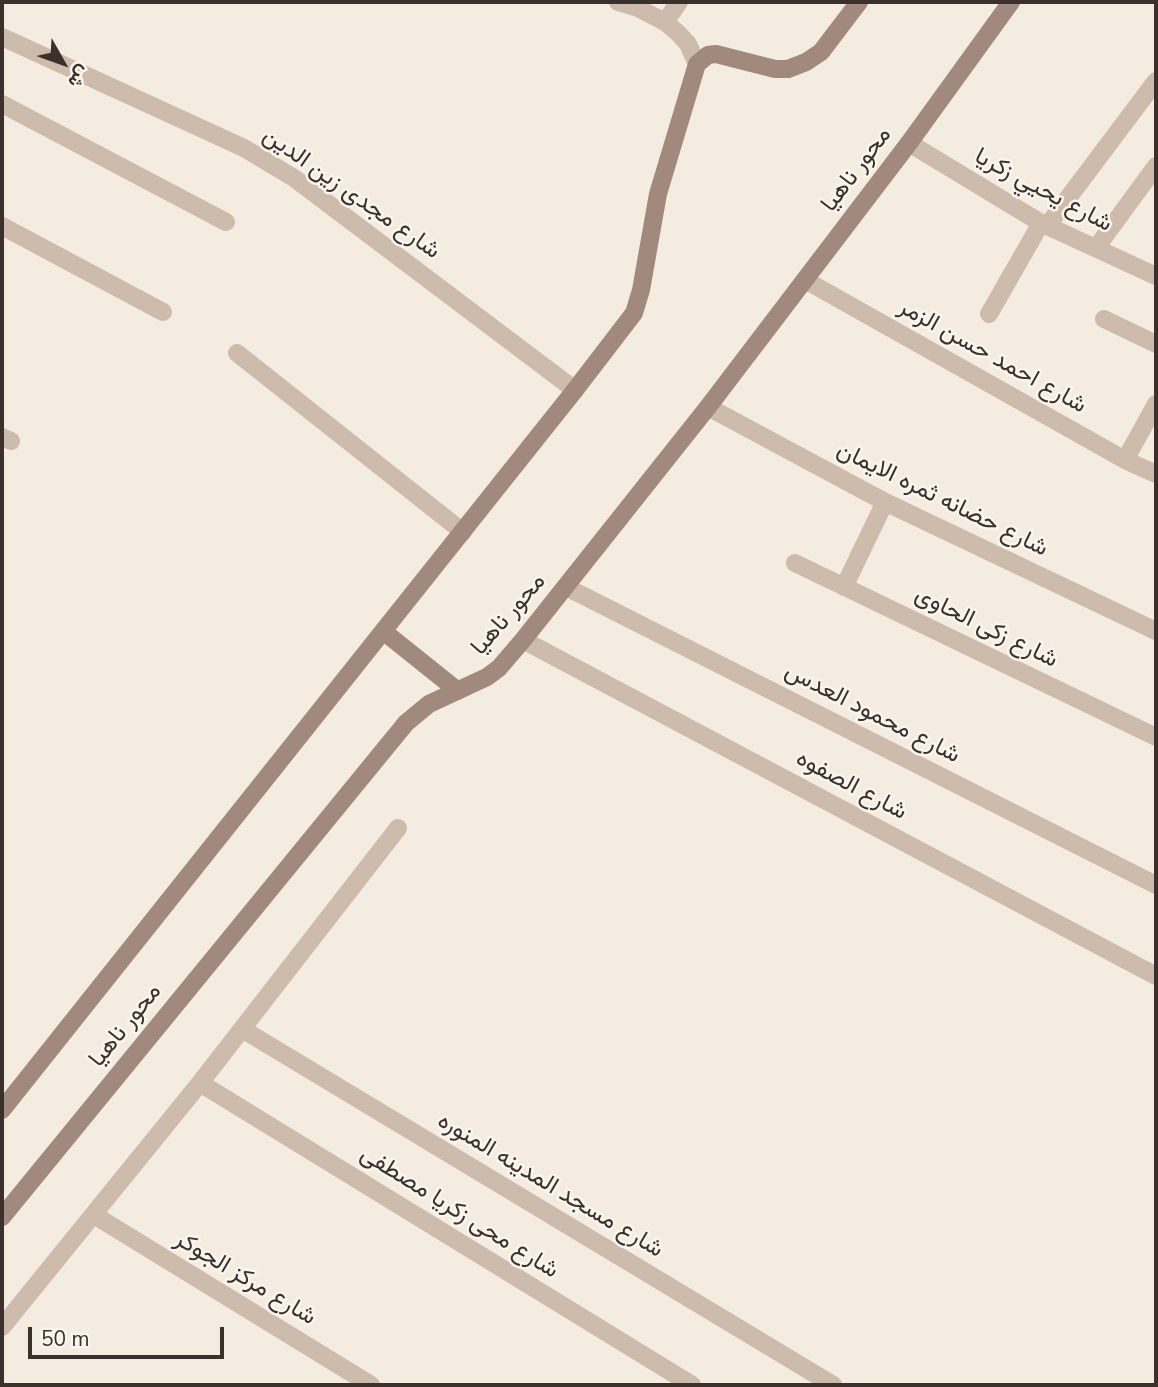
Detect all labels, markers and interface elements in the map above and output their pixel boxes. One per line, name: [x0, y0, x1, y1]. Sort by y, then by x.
north arrow: [28, 28, 98, 98]
text: ش: [62, 59, 96, 94]
street label: شارع مجدى زين الدين: [257, 122, 445, 266]
street label: محور ناهيا: [816, 122, 898, 218]
street label: شارع يحيي زكريا: [969, 143, 1117, 239]
street label: شارع احمد حسن الزمر: [893, 293, 1091, 421]
street label: شارع حضانه ثمره الايمان: [832, 436, 1052, 564]
street label: محور ناهيا: [466, 568, 552, 662]
street label: شارع زكى الحاوى: [910, 581, 1062, 675]
street label: شارع محمود العدس: [779, 657, 965, 771]
street label: شارع الصفوه: [791, 745, 911, 827]
street label: محور ناهيا: [84, 978, 168, 1074]
street label: شارع مسجد المدينه المنوره: [432, 1107, 668, 1265]
street label: شارع محى زكريا مصطفى: [355, 1140, 563, 1286]
street label: شارع مركز الجوكر: [169, 1226, 321, 1332]
scale bar: [32, 1314, 228, 1358]
text: 50 m: [41, 1325, 90, 1353]

